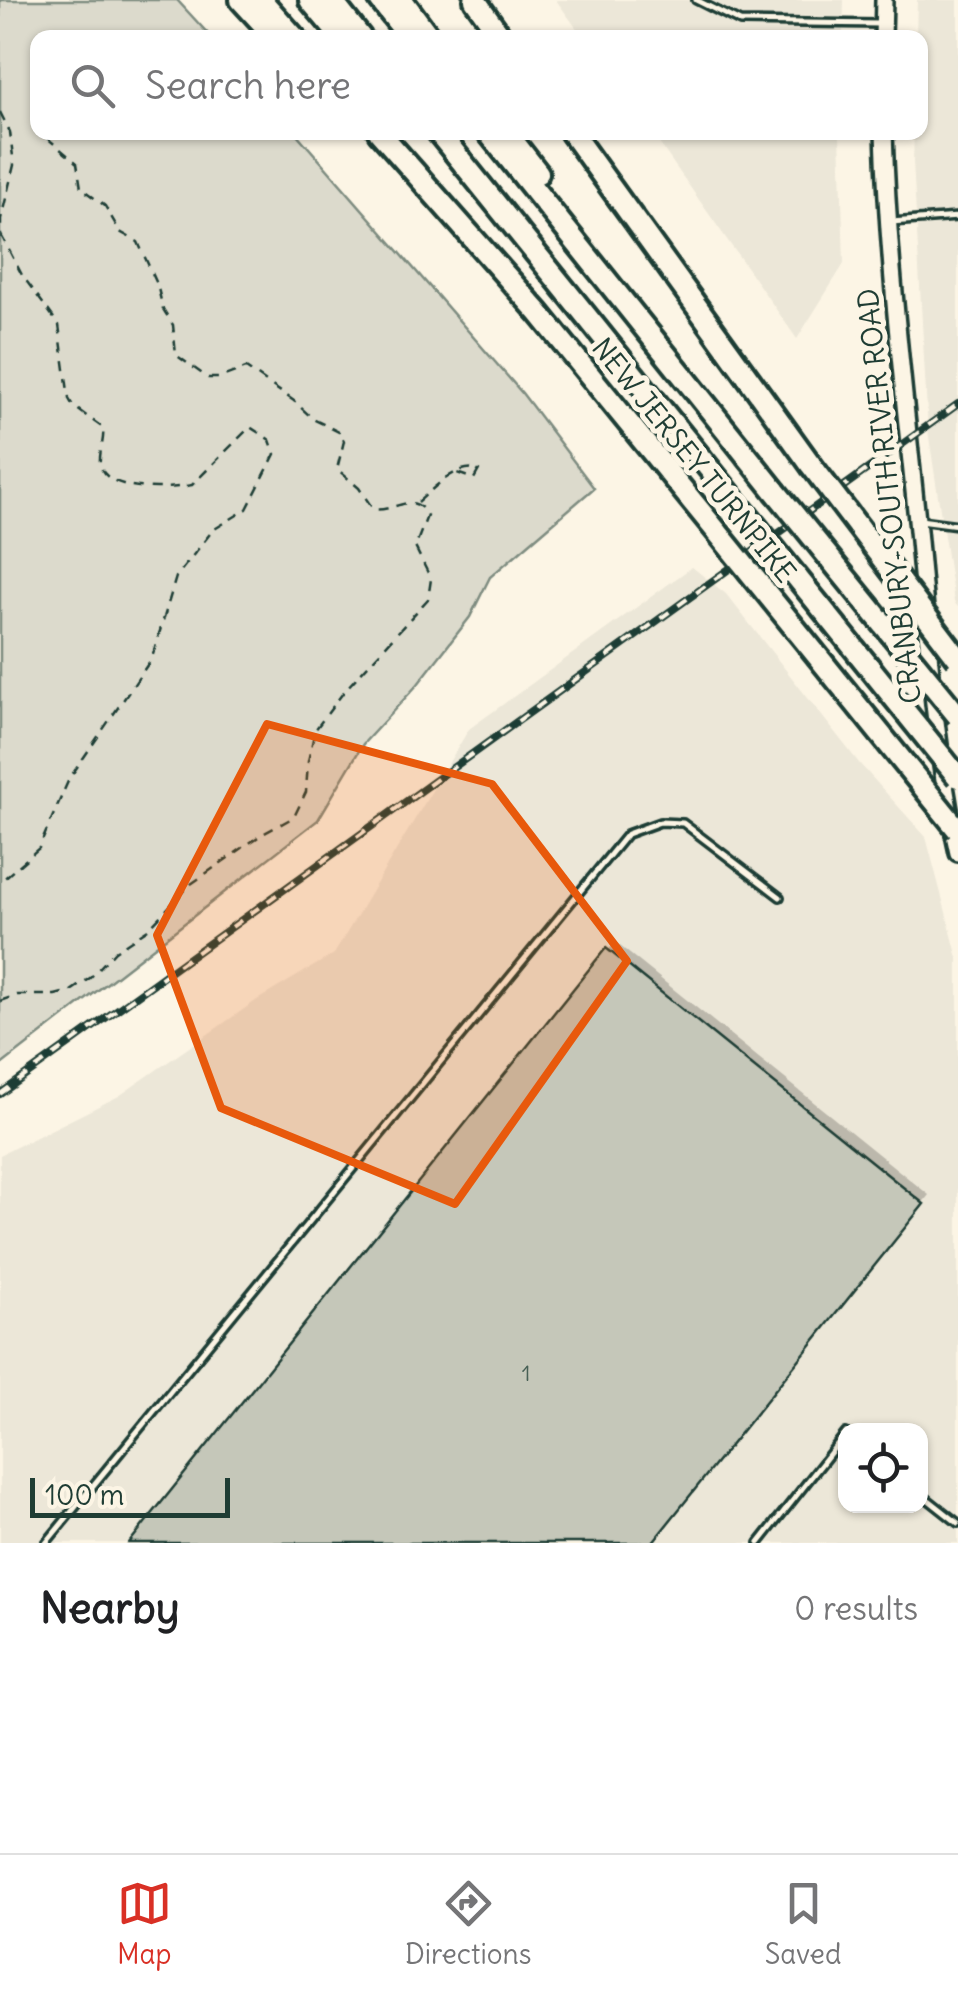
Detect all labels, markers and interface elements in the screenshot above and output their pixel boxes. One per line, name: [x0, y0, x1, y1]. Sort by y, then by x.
search box: [30, 30, 928, 140]
icon: search: [65, 58, 120, 113]
text: Search here: [145, 62, 351, 109]
street label: CRANBURY-SOUTH RIVER ROAD: [849, 287, 929, 705]
street label: NEW JERSEY TURNPIKE: [584, 330, 804, 590]
house number: 1: [522, 1359, 530, 1387]
map controls: [838, 1423, 928, 1513]
button: locate: [838, 1423, 928, 1513]
scale bar: [30, 1473, 230, 1518]
text: 100 m: [45, 1477, 124, 1513]
text: Nearby: [40, 1582, 179, 1634]
text: 0 results: [794, 1588, 918, 1629]
tab: Map: [117, 1876, 172, 1972]
tab: Directions: [405, 1876, 531, 1972]
tab: Saved: [765, 1876, 841, 1972]

